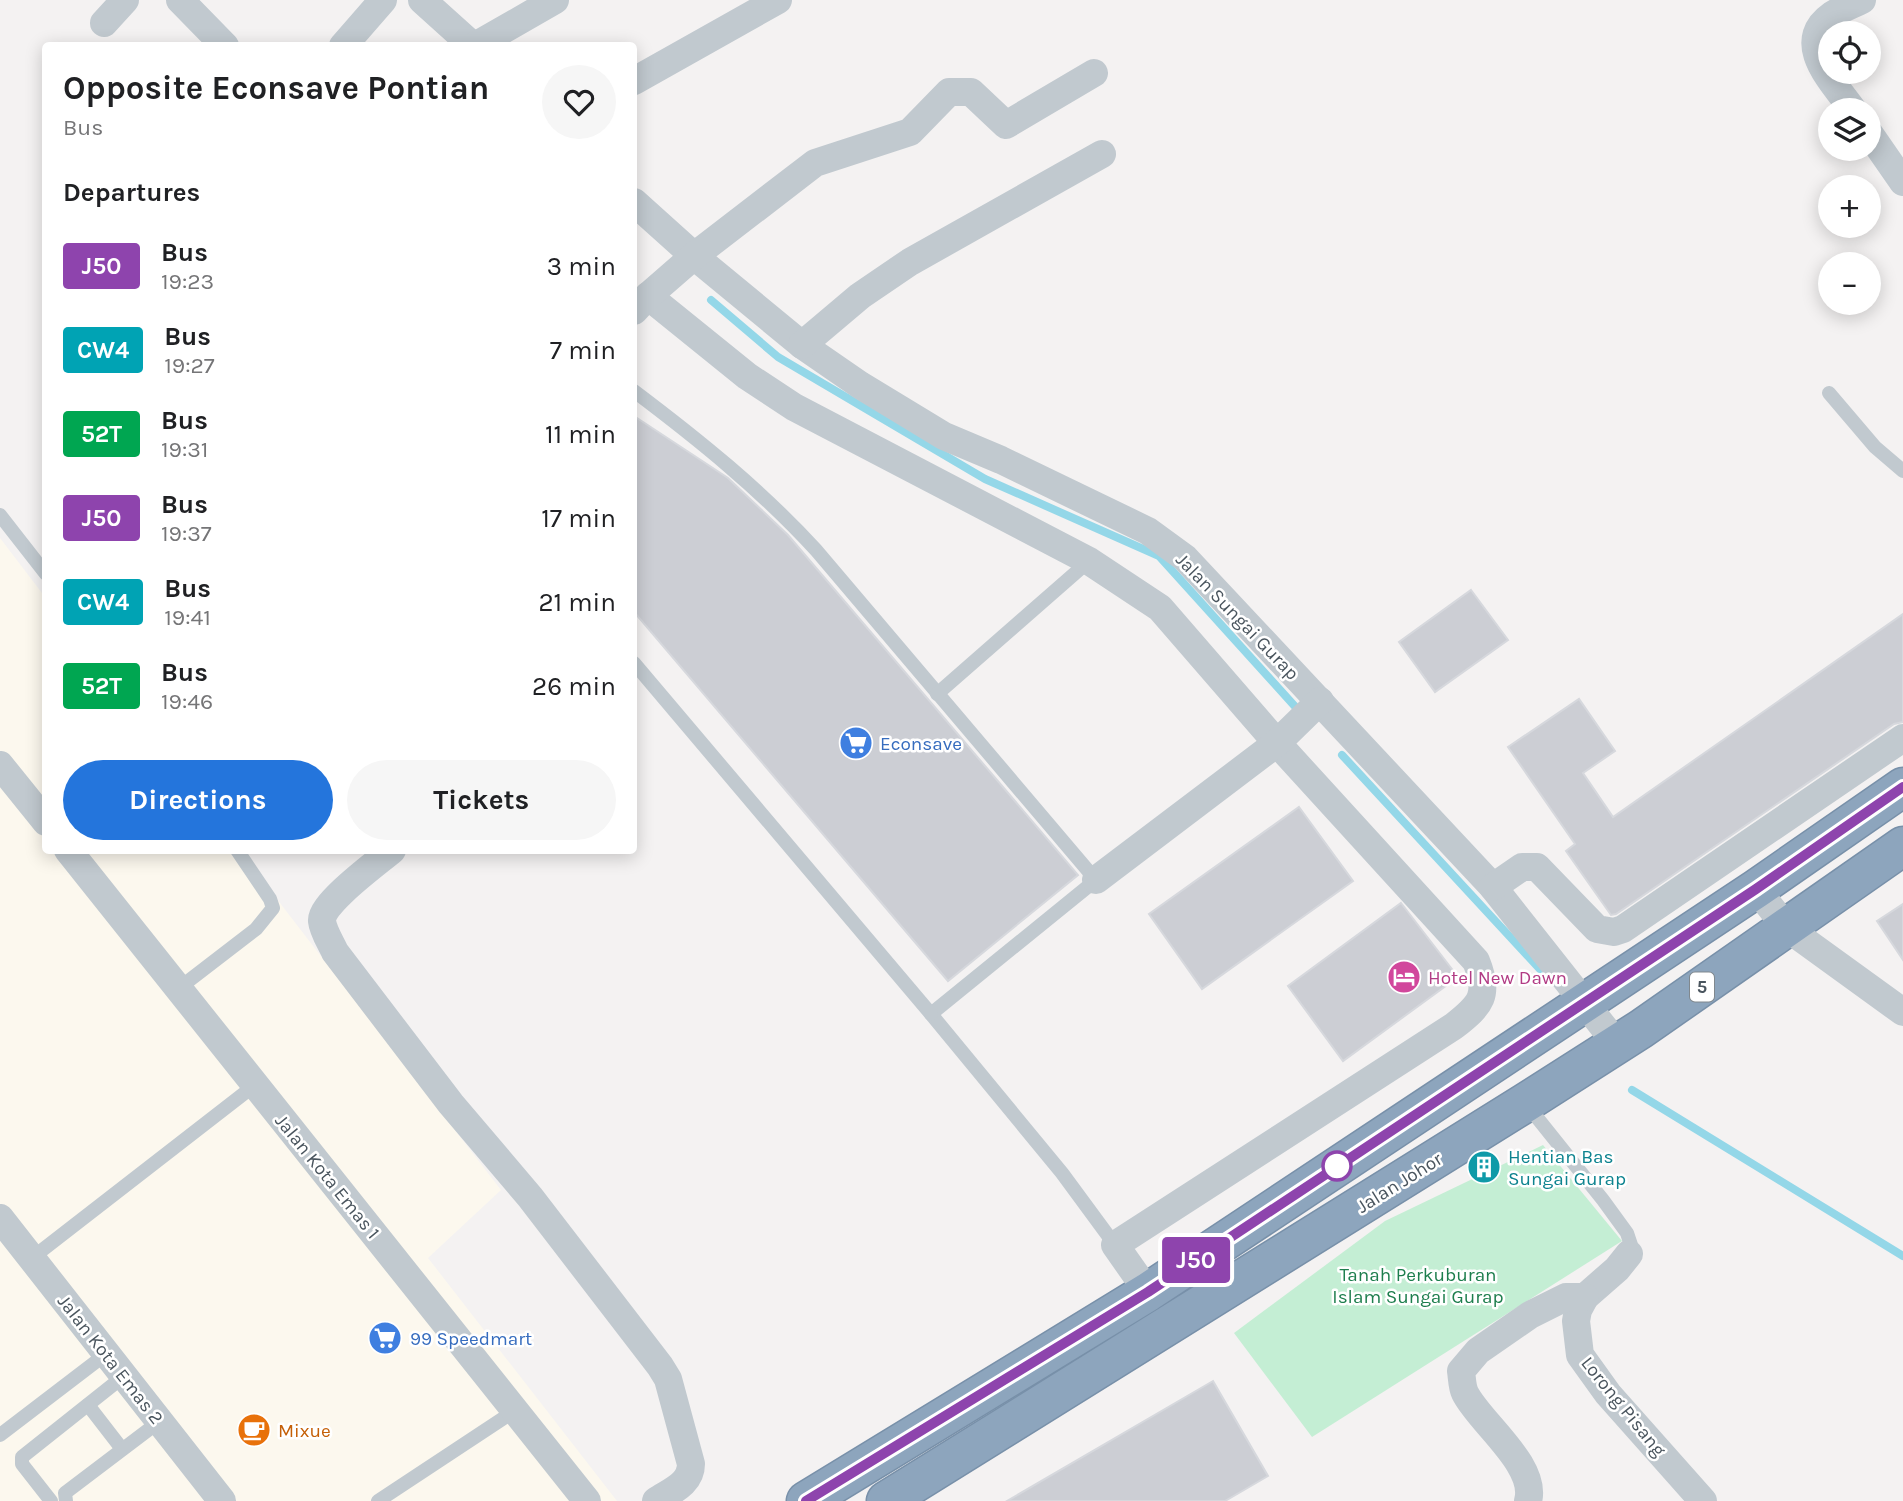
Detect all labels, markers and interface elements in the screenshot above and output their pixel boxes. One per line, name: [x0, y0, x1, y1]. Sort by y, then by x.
map controls: [1818, 21, 1881, 315]
button: locate: [1818, 21, 1881, 84]
button: heart: [542, 65, 616, 139]
text: Opposite Econsave Pontian: [63, 69, 489, 107]
button: layers: [1818, 98, 1881, 161]
text: Bus: [63, 114, 103, 141]
button: +: [1818, 175, 1881, 238]
text: Departures: [63, 177, 200, 208]
text: Bus: [161, 237, 208, 268]
text: 3 min: [547, 251, 616, 282]
text: J50: [82, 252, 121, 280]
button: −: [1818, 252, 1881, 315]
text: 19:23: [161, 268, 214, 295]
text: Bus: [164, 321, 211, 352]
text: 7 min: [550, 335, 616, 366]
text: CW4: [77, 336, 129, 364]
text: 19:27: [164, 352, 215, 379]
text: Bus: [161, 405, 208, 436]
text: 11 min: [545, 419, 616, 450]
text: 52T: [81, 420, 122, 448]
text: 19:31: [161, 436, 208, 463]
text: Bus: [161, 489, 208, 520]
text: 17 min: [541, 503, 616, 534]
text: J50: [82, 504, 121, 532]
text: 19:37: [161, 520, 212, 547]
street label: Jalan Sungai Gurap: [1171, 549, 1304, 685]
text: Bus: [164, 573, 211, 604]
text: 21 min: [538, 587, 616, 618]
text: CW4: [77, 588, 129, 616]
text: 19:41: [164, 604, 211, 631]
text: Bus: [161, 657, 208, 688]
text: 26 min: [532, 671, 616, 702]
text: 52T: [81, 672, 122, 700]
text: 19:46: [161, 688, 213, 715]
supermarket icon: Econsave: [837, 724, 875, 762]
place label: Econsave: [880, 733, 962, 755]
button: Directions: [63, 760, 333, 840]
button: Tickets: [347, 760, 616, 840]
hotel icon: Hotel New Dawn: [1385, 958, 1423, 996]
place label: Hotel New Dawn: [1428, 967, 1567, 989]
road number: 5: [1690, 972, 1714, 1002]
street label: Jalan Kota Emas 1: [270, 1110, 384, 1243]
place label: Hentian Bas Sungai Gurap: [1508, 1146, 1626, 1190]
street label: Jalan Johor: [1353, 1148, 1446, 1218]
building icon: Hentian Bas Sungai Gurap: [1465, 1148, 1503, 1186]
unlabelled marker: [1322, 1151, 1352, 1181]
line badge: J50: [1156, 1237, 1236, 1283]
text: J50: [1176, 1246, 1216, 1274]
park label: Tanah Perkuburan Islam Sungai Gurap: [1332, 1264, 1504, 1308]
street label: Jalan Kota Emas 2: [53, 1290, 168, 1429]
supermarket icon: 99 Speedmart: [366, 1319, 404, 1357]
place label: 99 Speedmart: [410, 1328, 532, 1350]
street label: Lorong Pisang: [1576, 1352, 1670, 1461]
cafe icon: Mixue: [235, 1411, 273, 1449]
place label: Mixue: [278, 1420, 331, 1442]

